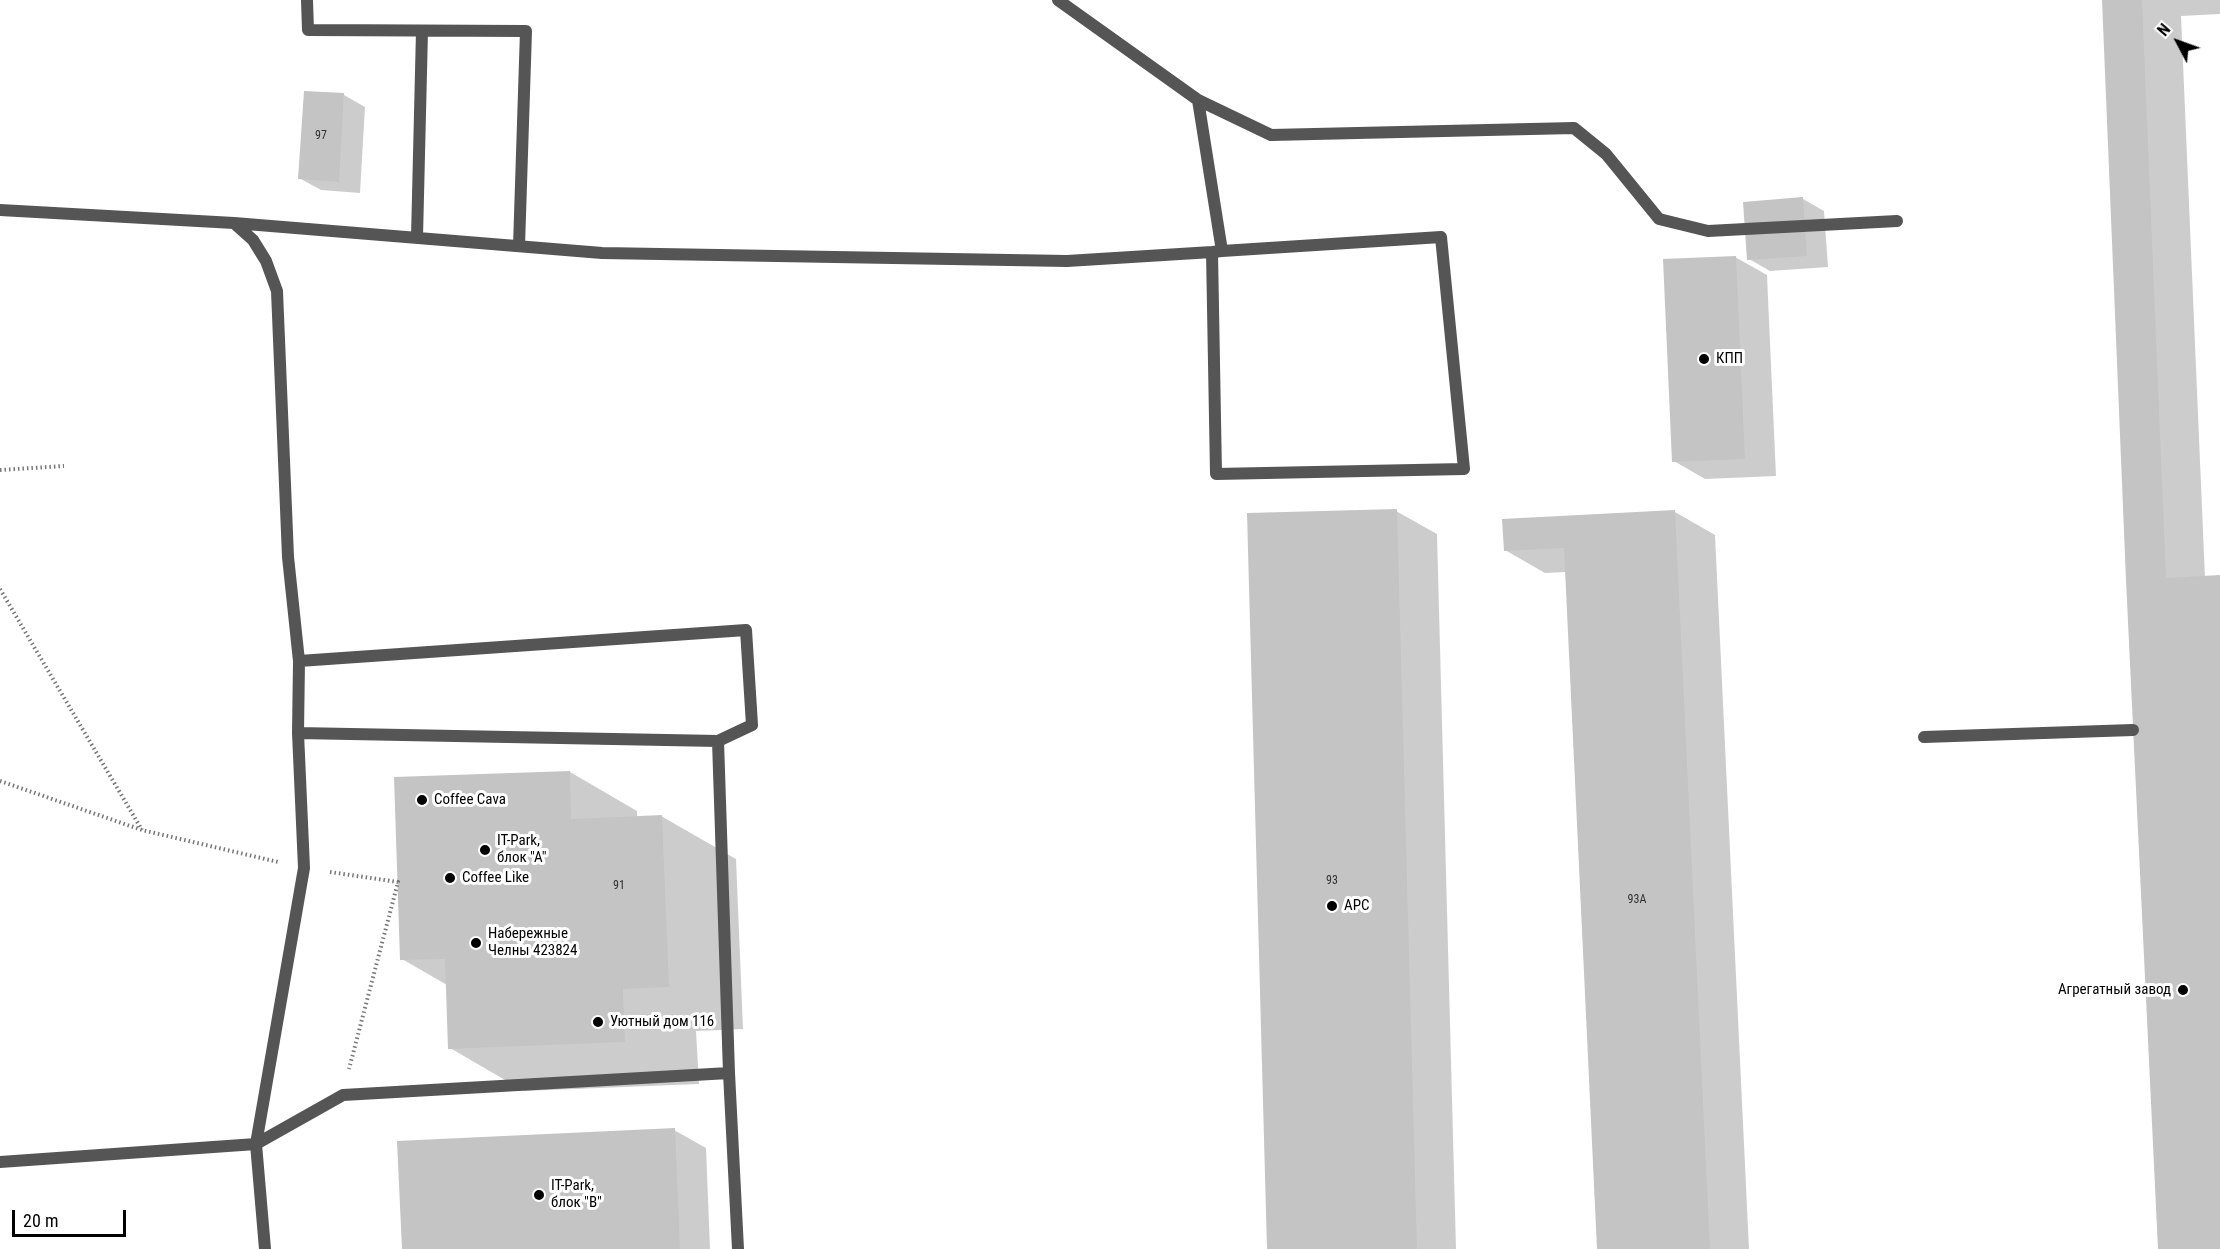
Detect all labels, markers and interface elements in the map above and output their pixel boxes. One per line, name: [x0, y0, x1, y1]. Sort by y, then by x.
north arrow: [2148, 12, 2208, 72]
text: N: [2154, 20, 2174, 40]
house number: 97: [315, 129, 327, 143]
place label: КПП: [1716, 350, 1743, 368]
marker: КПП: [1697, 352, 1711, 366]
place label: Coffee Cava: [434, 791, 506, 809]
marker: Coffee Cava: [415, 793, 429, 807]
place label: IT-Park, блок "А": [497, 832, 547, 867]
marker: IT-Park, блок "А": [478, 843, 492, 857]
place label: Coffee Like: [462, 869, 529, 887]
marker: Coffee Like: [443, 871, 457, 885]
house number: 93: [1326, 874, 1338, 888]
house number: 91: [613, 879, 625, 893]
house number: 93А: [1628, 893, 1646, 907]
place label: АРС: [1344, 897, 1369, 915]
marker: АРС: [1325, 899, 1339, 913]
place label: Набережные Челны 423824: [488, 925, 577, 960]
marker: Набережные Челны 423824: [469, 936, 483, 950]
place label: Агрегатный завод: [2058, 981, 2171, 999]
marker: Агрегатный завод: [2176, 983, 2190, 997]
place label: Уютный дом 116: [610, 1013, 714, 1031]
marker: Уютный дом 116: [591, 1015, 605, 1029]
place label: IT-Park, блок "В": [551, 1177, 602, 1212]
marker: IT-Park, блок "В": [532, 1188, 546, 1202]
scale bar: [15, 1198, 129, 1236]
text: 20 m: [23, 1210, 58, 1231]

